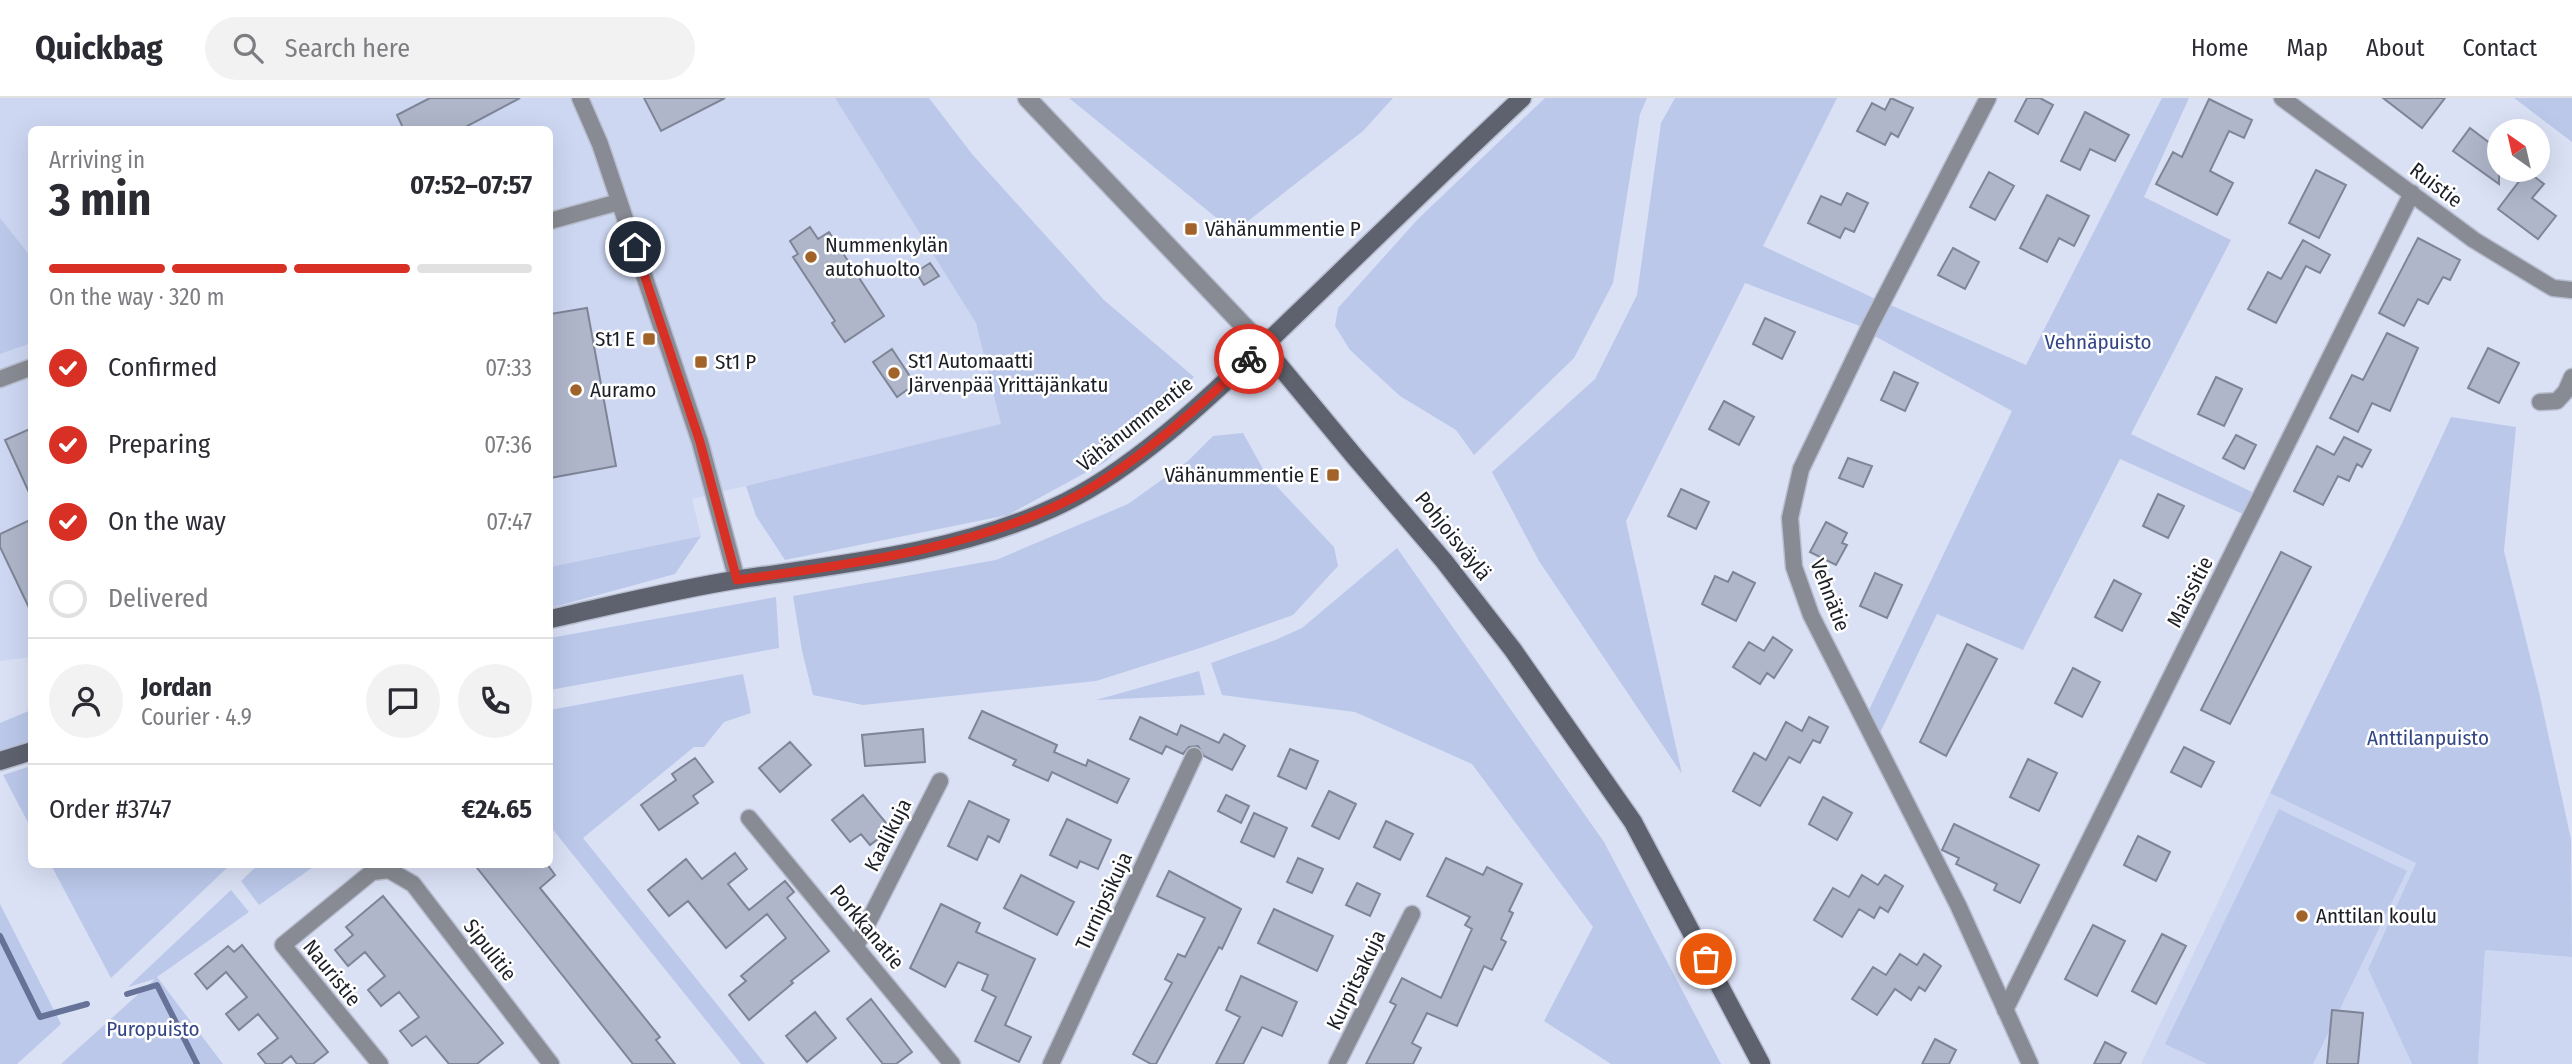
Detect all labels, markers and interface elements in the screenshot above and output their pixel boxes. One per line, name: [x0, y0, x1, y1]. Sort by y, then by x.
search box: [205, 17, 695, 80]
text: Quickbag: [35, 28, 163, 68]
icon: search: [229, 29, 267, 67]
text: Search here: [285, 33, 410, 64]
text: Home: [2191, 34, 2248, 62]
text: Map: [2286, 34, 2328, 62]
text: About: [2366, 34, 2424, 62]
text: Contact: [2462, 34, 2537, 62]
north arrow: [2487, 119, 2550, 182]
map controls: [2487, 119, 2550, 182]
text: Arriving in: [49, 146, 145, 174]
street label: Ruistie: [2405, 157, 2467, 213]
text: 07:52–07:57: [410, 170, 532, 201]
text: 3 min: [49, 172, 151, 227]
place label: Vähänummentie P: [1205, 216, 1361, 242]
pin: [605, 217, 665, 277]
marker: Vähänummentie P: [1183, 221, 1199, 237]
icon: home: [616, 228, 654, 266]
place label: Nummenkylän autohuolto: [825, 232, 948, 282]
marker: Nummenkylän autohuolto: [803, 249, 819, 265]
text: On the way · 320 m: [49, 283, 224, 311]
courier: [1214, 324, 1284, 394]
place label: St1 E: [595, 326, 635, 352]
park label: Vehnäpuisto: [2045, 329, 2151, 355]
marker: St1 E: [641, 331, 657, 347]
icon: bike: [1230, 340, 1268, 378]
place label: St1 Automaatti Järvenpää Yrittäjänkatu: [908, 348, 1108, 398]
icon: check: [49, 349, 87, 387]
place label: St1 P: [715, 349, 756, 375]
text: Confirmed: [108, 352, 218, 383]
text: 07:33: [485, 354, 532, 382]
marker: St1 P: [693, 354, 709, 370]
marker: St1 Automaatti Järvenpää Yrittäjänkatu: [886, 365, 902, 381]
street label: Vähänummentie: [1072, 371, 1198, 477]
place label: Auramo: [590, 377, 656, 403]
marker: Auramo: [568, 382, 584, 398]
icon: check: [49, 426, 87, 464]
text: Preparing: [108, 429, 210, 460]
text: 07:36: [484, 431, 532, 459]
place label: Vähänummentie E: [1164, 462, 1319, 488]
marker: Vähänummentie E: [1325, 467, 1341, 483]
street label: Pohjoisväylä: [1409, 486, 1497, 586]
icon: check: [49, 503, 87, 541]
text: On the way: [108, 506, 226, 537]
text: 07:47: [486, 508, 532, 536]
street label: Maissitie: [2161, 552, 2219, 632]
street label: Vehnätie: [1804, 555, 1856, 635]
text: Delivered: [108, 583, 209, 614]
button: person: [49, 664, 123, 738]
button: chat: [366, 664, 440, 738]
button: phone: [458, 664, 532, 738]
text: Jordan: [141, 672, 212, 703]
text: Courier · 4.9: [141, 703, 252, 731]
park label: Anttilanpuisto: [2367, 725, 2489, 751]
text: Order #3747: [49, 794, 172, 825]
text: €24.65: [462, 794, 532, 825]
street label: Kaalikuja: [859, 794, 917, 876]
street label: Turnipsikuja: [1070, 848, 1138, 954]
street label: Porkkanatie: [824, 880, 910, 974]
place label: Anttilan koulu: [2316, 903, 2437, 929]
marker: Anttilan koulu: [2294, 908, 2310, 924]
street label: Sipulitie: [458, 914, 522, 986]
street label: Kurpitsakuja: [1321, 926, 1391, 1034]
pin: [1676, 929, 1736, 989]
street label: Nauristie: [297, 934, 367, 1012]
icon: bag: [1687, 940, 1725, 978]
park label: Puropuisto: [106, 1016, 200, 1042]

